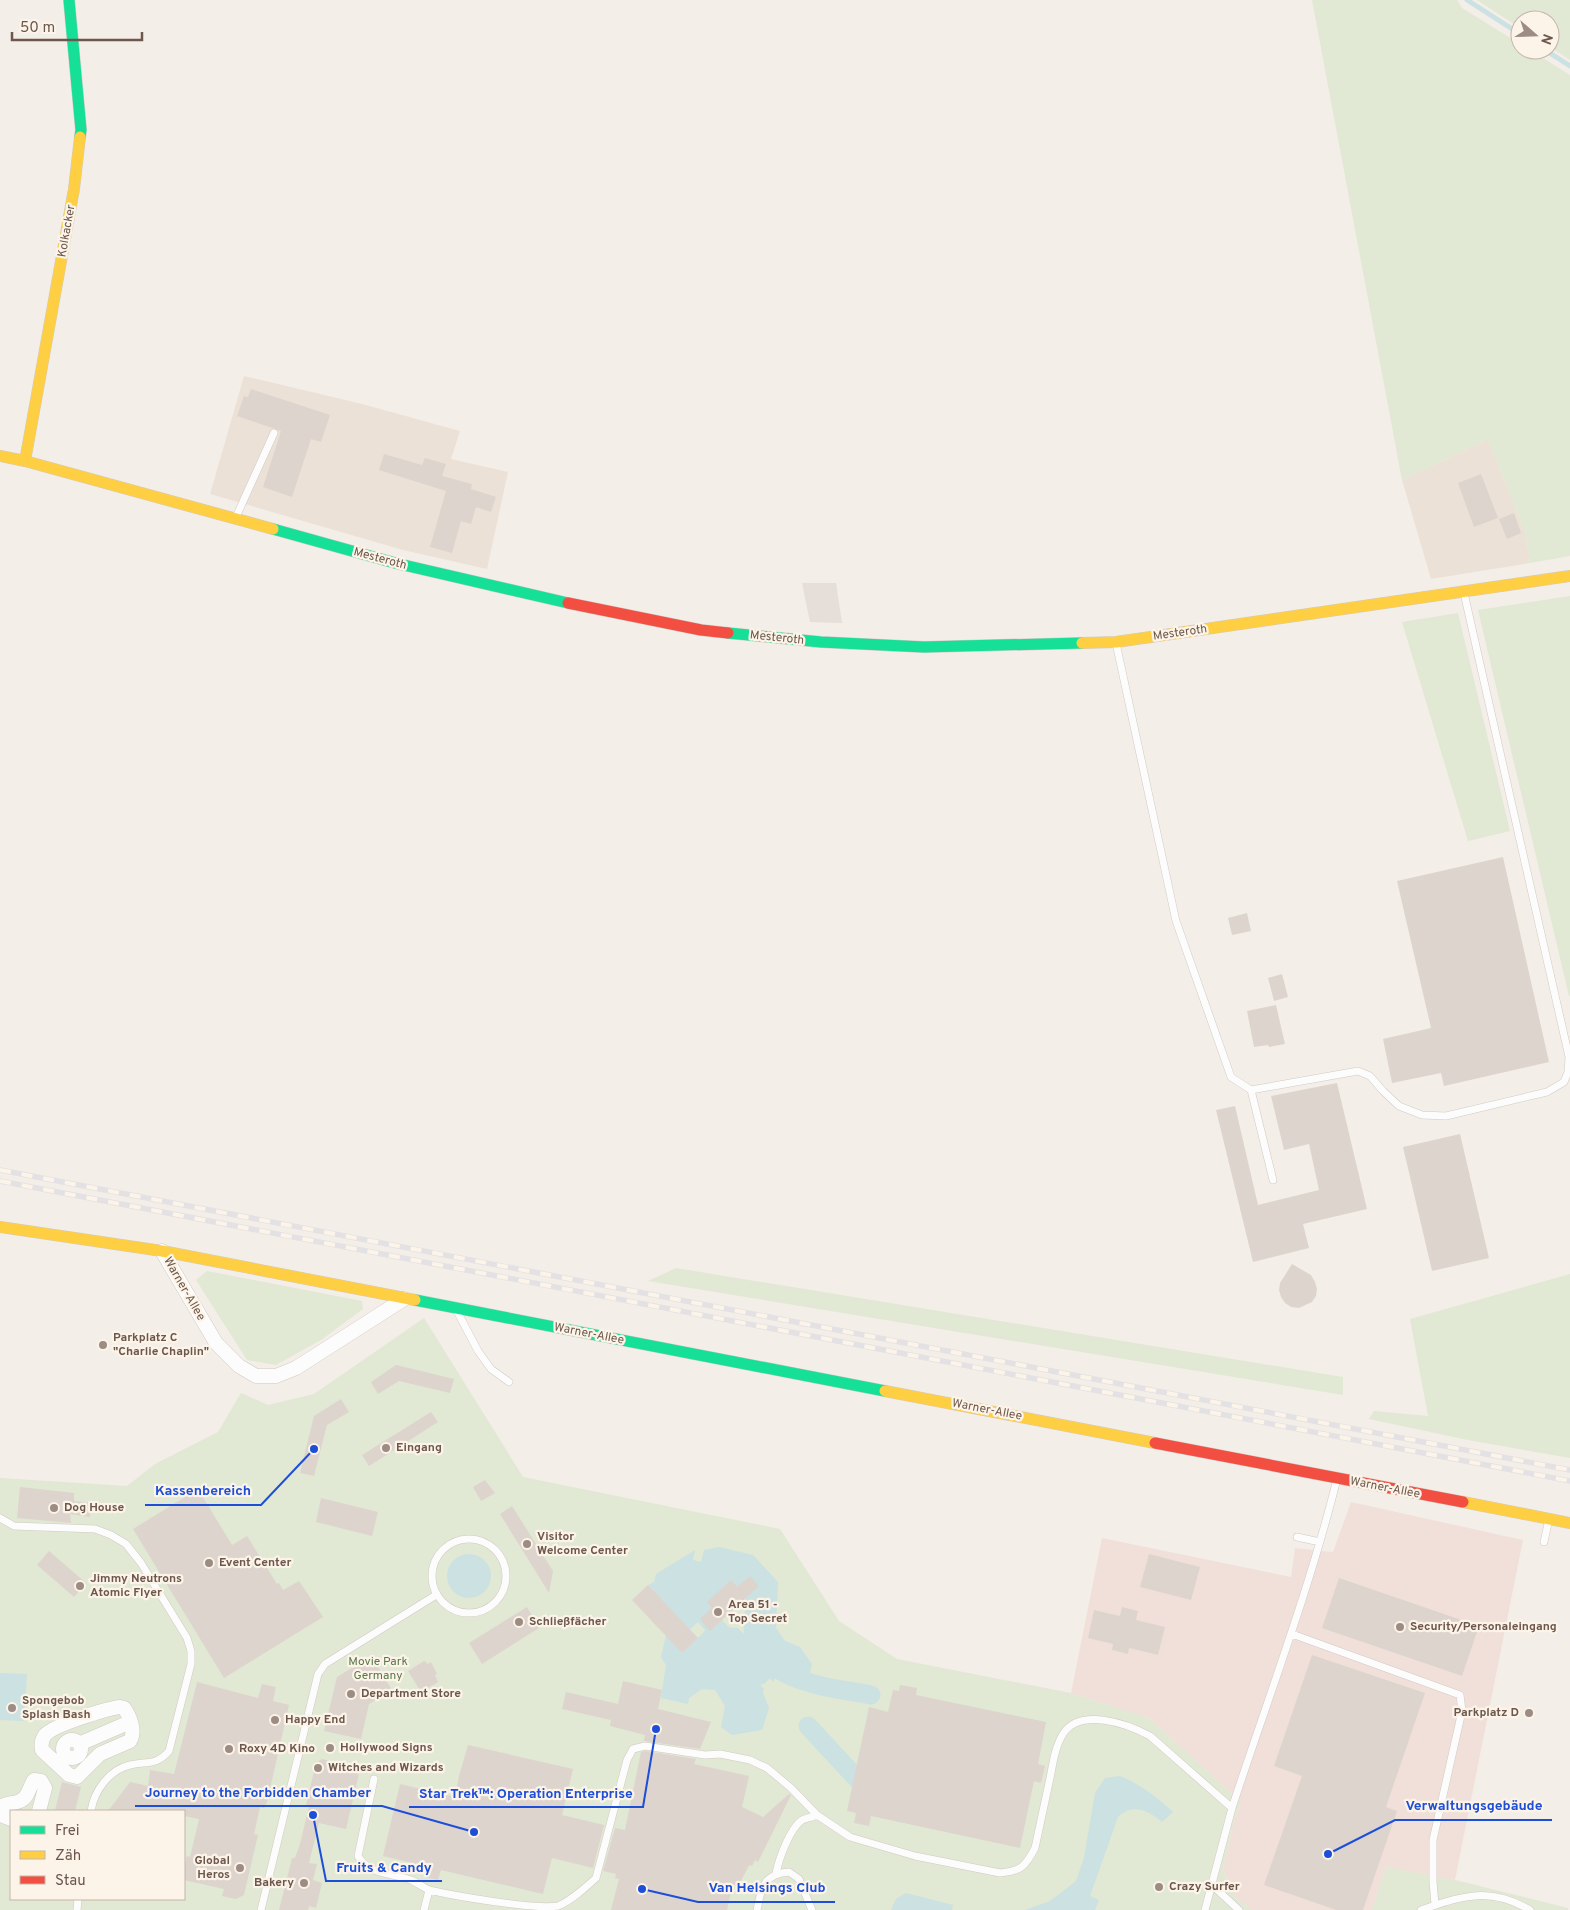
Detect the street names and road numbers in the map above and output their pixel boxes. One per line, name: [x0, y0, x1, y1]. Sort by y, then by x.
street label: Kolkacker: [54, 203, 80, 259]
street label: Mesteroth: [352, 544, 408, 574]
street label: Mesteroth: [1152, 621, 1208, 645]
street label: Mesteroth: [749, 627, 805, 649]
street label: Warner-Allee: [159, 1254, 209, 1324]
street label: Warner-Allee: [553, 1319, 625, 1349]
street label: Warner-Allee: [951, 1395, 1023, 1425]
street label: Warner-Allee: [1349, 1473, 1421, 1503]

